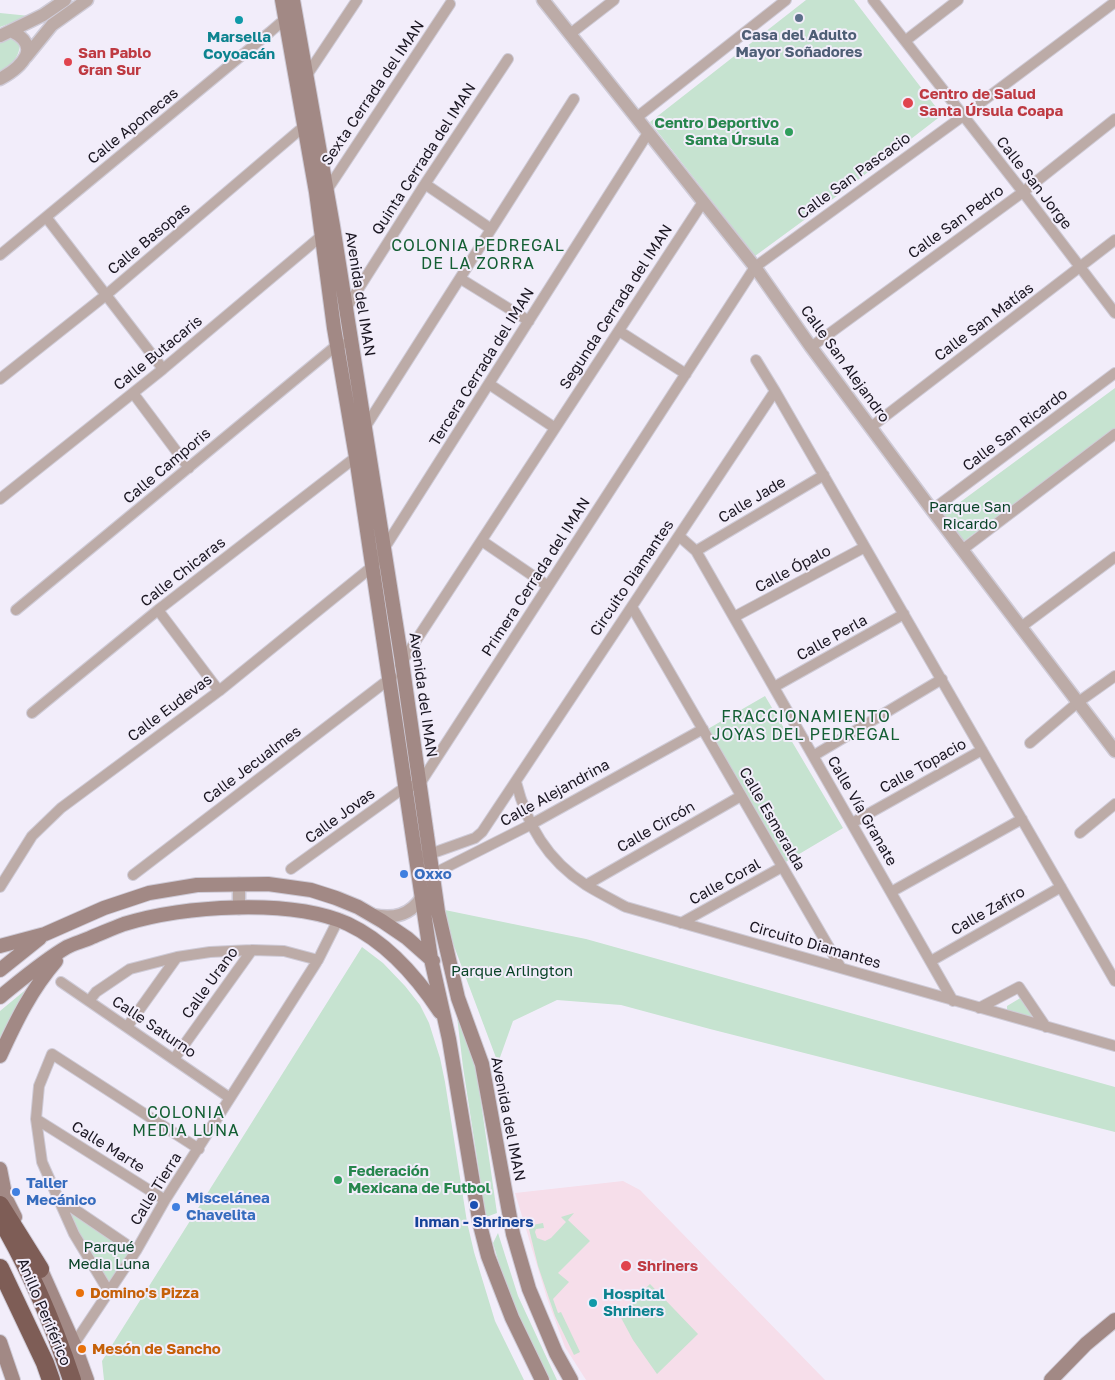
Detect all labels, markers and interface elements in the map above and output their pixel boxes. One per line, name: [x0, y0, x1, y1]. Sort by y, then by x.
marker: Casa del Adulto Mayor Soñadores: [793, 12, 805, 24]
marker: Marsella Coyoacán: [233, 14, 245, 26]
street label: Sexta Cerrada del IMAN: [318, 17, 428, 169]
place label: Casa del Adulto Mayor Soñadores: [735, 26, 863, 61]
place label: Marsella Coyoacán: [203, 28, 275, 63]
place label: San Pablo Gran Sur: [78, 44, 151, 79]
marker: San Pablo Gran Sur: [62, 56, 74, 68]
street label: Quinta Cerrada del IMAN: [368, 80, 480, 238]
street label: Calle Aponecas: [84, 84, 182, 168]
place label: Centro de Salud Santa Úrsula Coapa: [919, 85, 1063, 120]
marker: Centro de Salud Santa Úrsula Coapa: [901, 96, 915, 110]
place label: Centro Deportivo Santa Úrsula: [654, 114, 779, 149]
marker: Centro Deportivo Santa Úrsula: [783, 126, 795, 138]
street label: Calle San Pascacio: [794, 129, 914, 223]
street label: Calle San Jorge: [992, 133, 1076, 233]
street label: Calle San Pedro: [905, 181, 1007, 263]
street label: Calle Basopas: [104, 199, 194, 279]
street label: Segunda Cerrada del IMAN: [556, 221, 676, 393]
street label: Avenida del IMAN: [341, 230, 379, 358]
district label: COLONIA PEDREGAL DE LA ZORRA: [389, 236, 567, 274]
street label: Calle San Matías: [931, 279, 1037, 365]
street label: Tercera Cerrada del IMAN: [426, 285, 538, 449]
street label: Calle San Alejandro: [796, 302, 894, 426]
street label: Calle Butacaris: [110, 312, 206, 394]
street label: Calle San Ricardo: [959, 385, 1071, 475]
street label: Calle Camporis: [120, 424, 214, 508]
street label: Calle Jade: [715, 473, 789, 527]
street label: Primera Cerrada del IMAN: [478, 494, 594, 660]
park label: Parque San Ricardo: [929, 498, 1011, 533]
street label: Circuito Diamantes: [586, 516, 678, 640]
street label: Calle Chicaras: [137, 533, 229, 611]
street label: Calle Ópalo: [752, 542, 834, 596]
street label: Calle Perla: [793, 611, 871, 665]
street label: Avenida del IMAN: [405, 631, 441, 759]
street label: Calle Eudevas: [124, 670, 216, 746]
district label: FRACCIONAMIENTO JOYAS DEL PEDREGAL: [709, 707, 903, 745]
street label: Calle Jecualmes: [199, 722, 305, 808]
street label: Calle Topacio: [876, 735, 970, 797]
street label: Calle Vía Granate: [823, 753, 901, 869]
street label: Calle Alejandrina: [497, 756, 613, 830]
street label: Calle Esmeralda: [735, 764, 809, 874]
street label: Calle Jovas: [302, 785, 378, 847]
street label: Calle Circón: [614, 797, 698, 857]
street label: Calle Coral: [686, 855, 764, 909]
place label: Oxxo: [414, 865, 452, 883]
marker: Oxxo: [398, 868, 410, 880]
street label: Calle Zafiro: [948, 883, 1028, 939]
street label: Circuito Diamantes: [747, 918, 883, 972]
street label: Calle Urano: [178, 944, 242, 1022]
park label: Parque Arlington: [451, 962, 573, 980]
street label: Calle Saturno: [108, 992, 200, 1062]
street label: Avenida del IMAN: [487, 1055, 529, 1183]
district label: COLONIA MEDIA LUNA: [131, 1103, 241, 1141]
street label: Calle Marte: [68, 1117, 148, 1177]
street label: Calle Tierra: [126, 1149, 186, 1229]
place label: Federación Mexicana de Futbol: [348, 1162, 490, 1197]
place label: Taller Mecánico: [26, 1174, 96, 1209]
marker: Federación Mexicana de Futbol: [332, 1174, 344, 1186]
marker: Taller Mecánico: [10, 1186, 22, 1198]
place label: Miscelánea Chavelita: [186, 1189, 270, 1224]
marker: Inman - Shriners: [468, 1199, 480, 1211]
marker: Miscelánea Chavelita: [170, 1201, 182, 1213]
place label: Inman - Shriners: [414, 1213, 534, 1231]
park label: Parqué Media Luna: [68, 1238, 150, 1273]
street label: Anillo Periférico: [13, 1256, 75, 1368]
place label: Shriners: [637, 1257, 698, 1275]
marker: Shriners: [619, 1259, 633, 1273]
place label: Domino's Pizza: [90, 1284, 199, 1302]
place label: Hospital Shriners: [603, 1285, 665, 1320]
marker: Domino's Pizza: [74, 1287, 86, 1299]
marker: Hospital Shriners: [587, 1297, 599, 1309]
place label: Mesón de Sancho: [92, 1340, 221, 1358]
marker: Mesón de Sancho: [76, 1343, 88, 1355]

